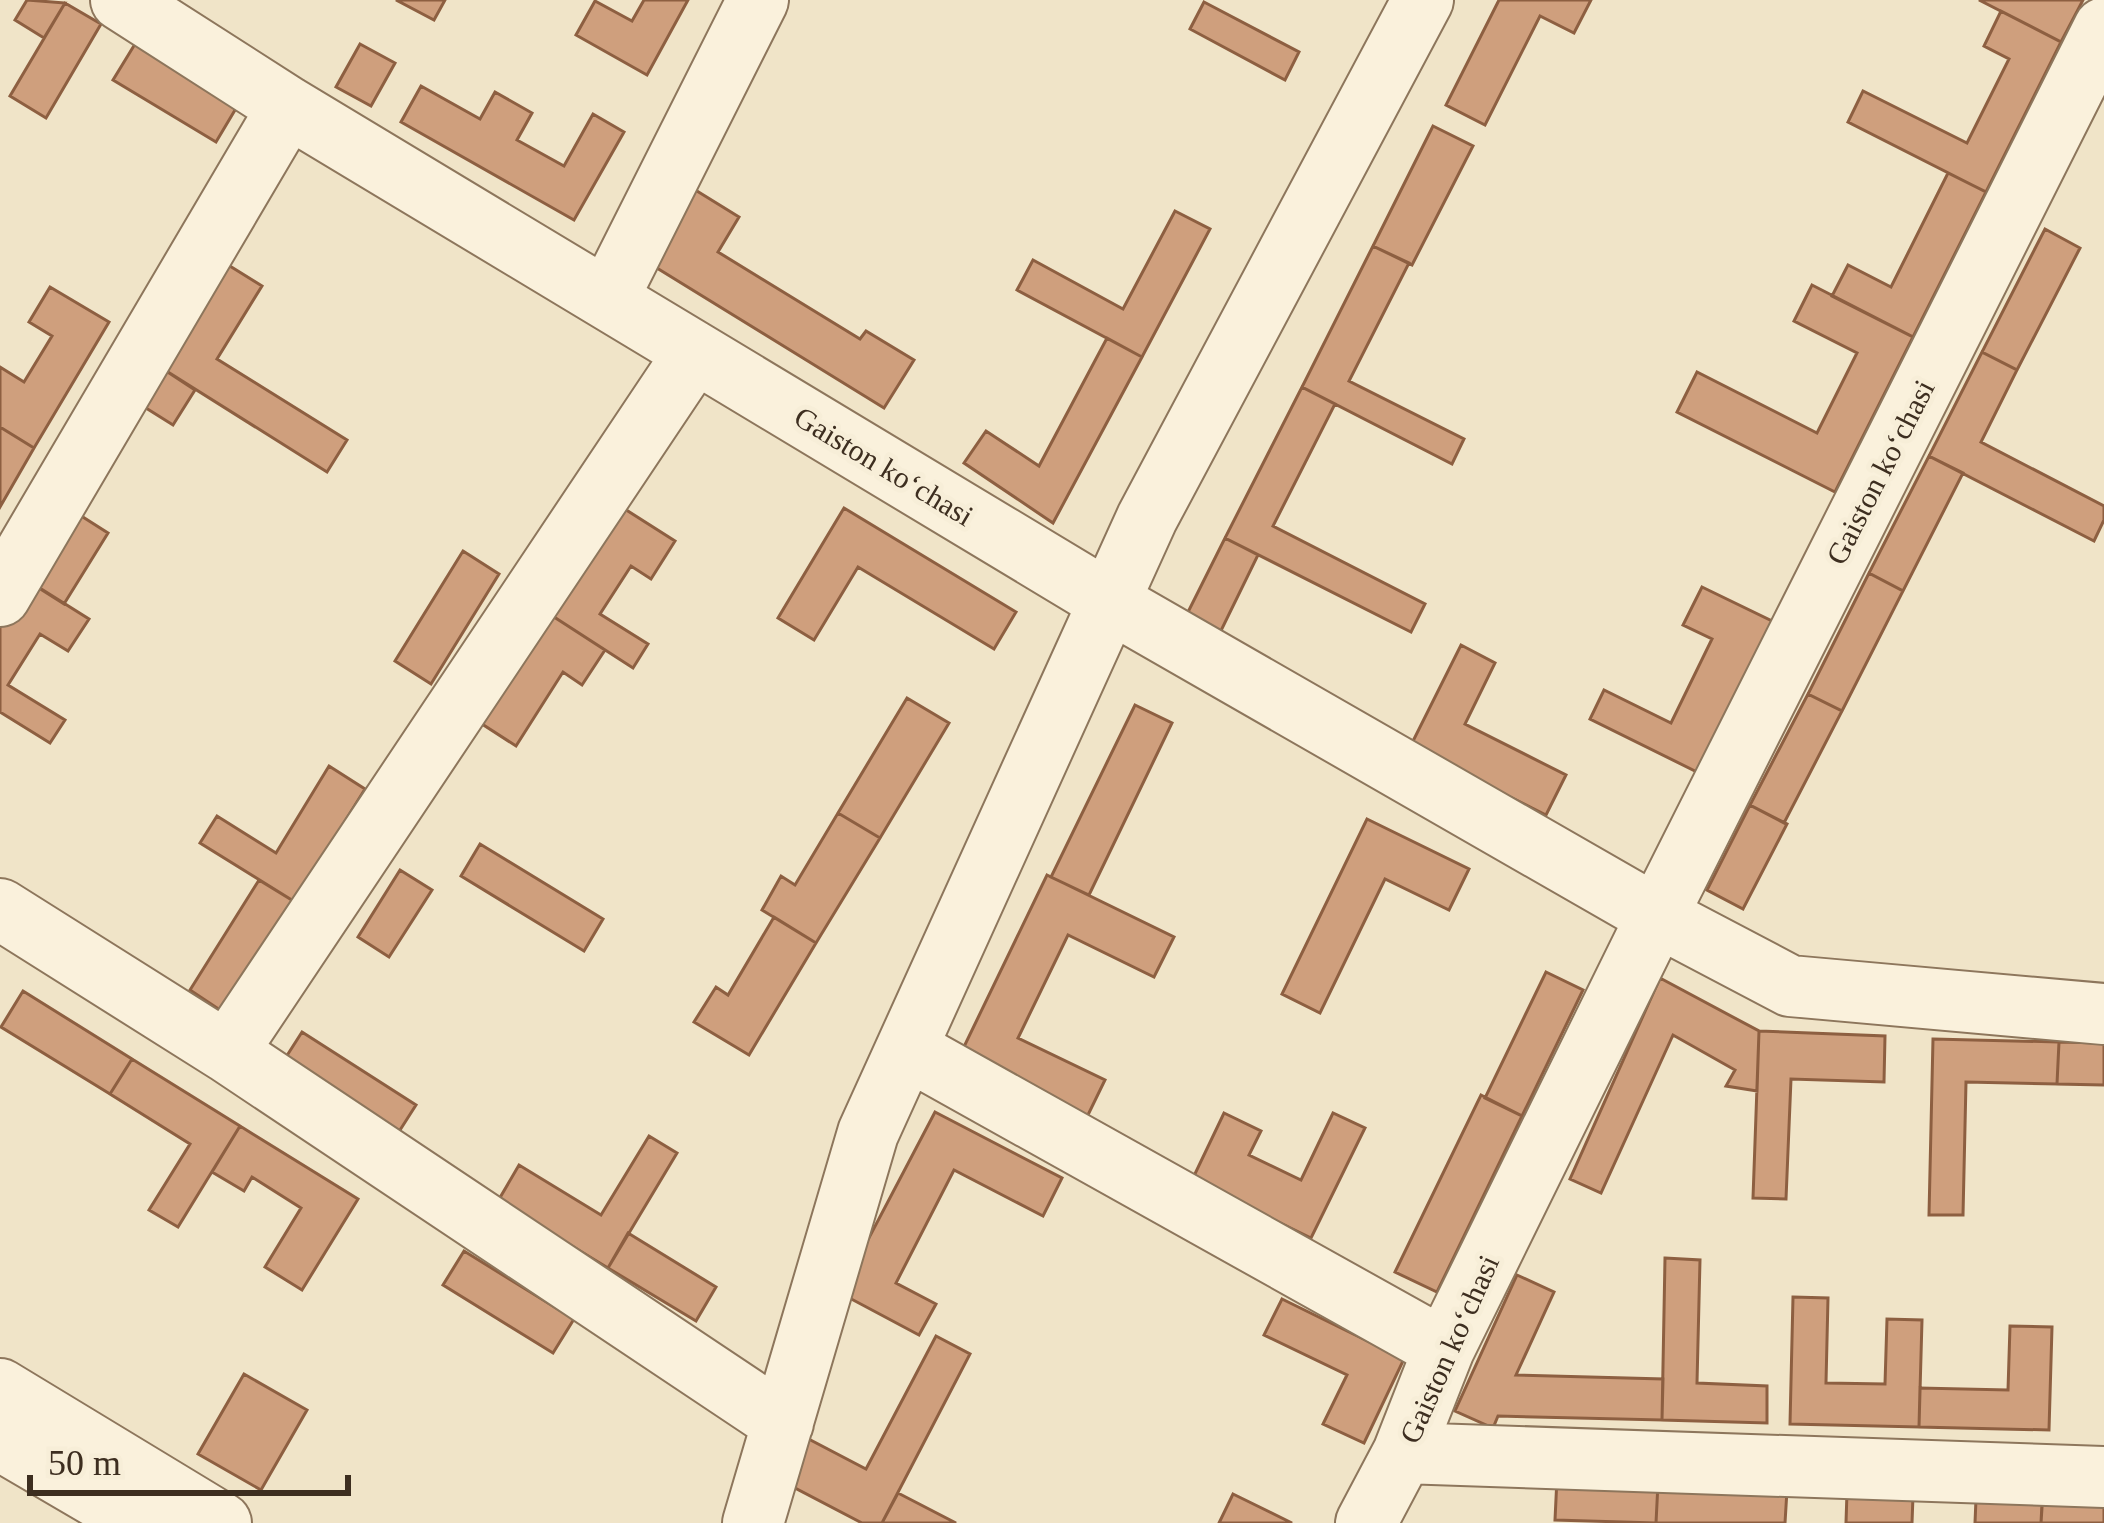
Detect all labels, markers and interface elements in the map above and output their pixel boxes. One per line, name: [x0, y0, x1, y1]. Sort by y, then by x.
street label: Gaiston koʻchasi: [1819, 374, 1941, 570]
street label: Gaiston koʻchasi: [789, 400, 979, 532]
street label: Gaiston koʻchasi: [1393, 1250, 1505, 1448]
scale bar: [30, 1421, 348, 1495]
text: 50 m: [48, 1443, 121, 1483]

